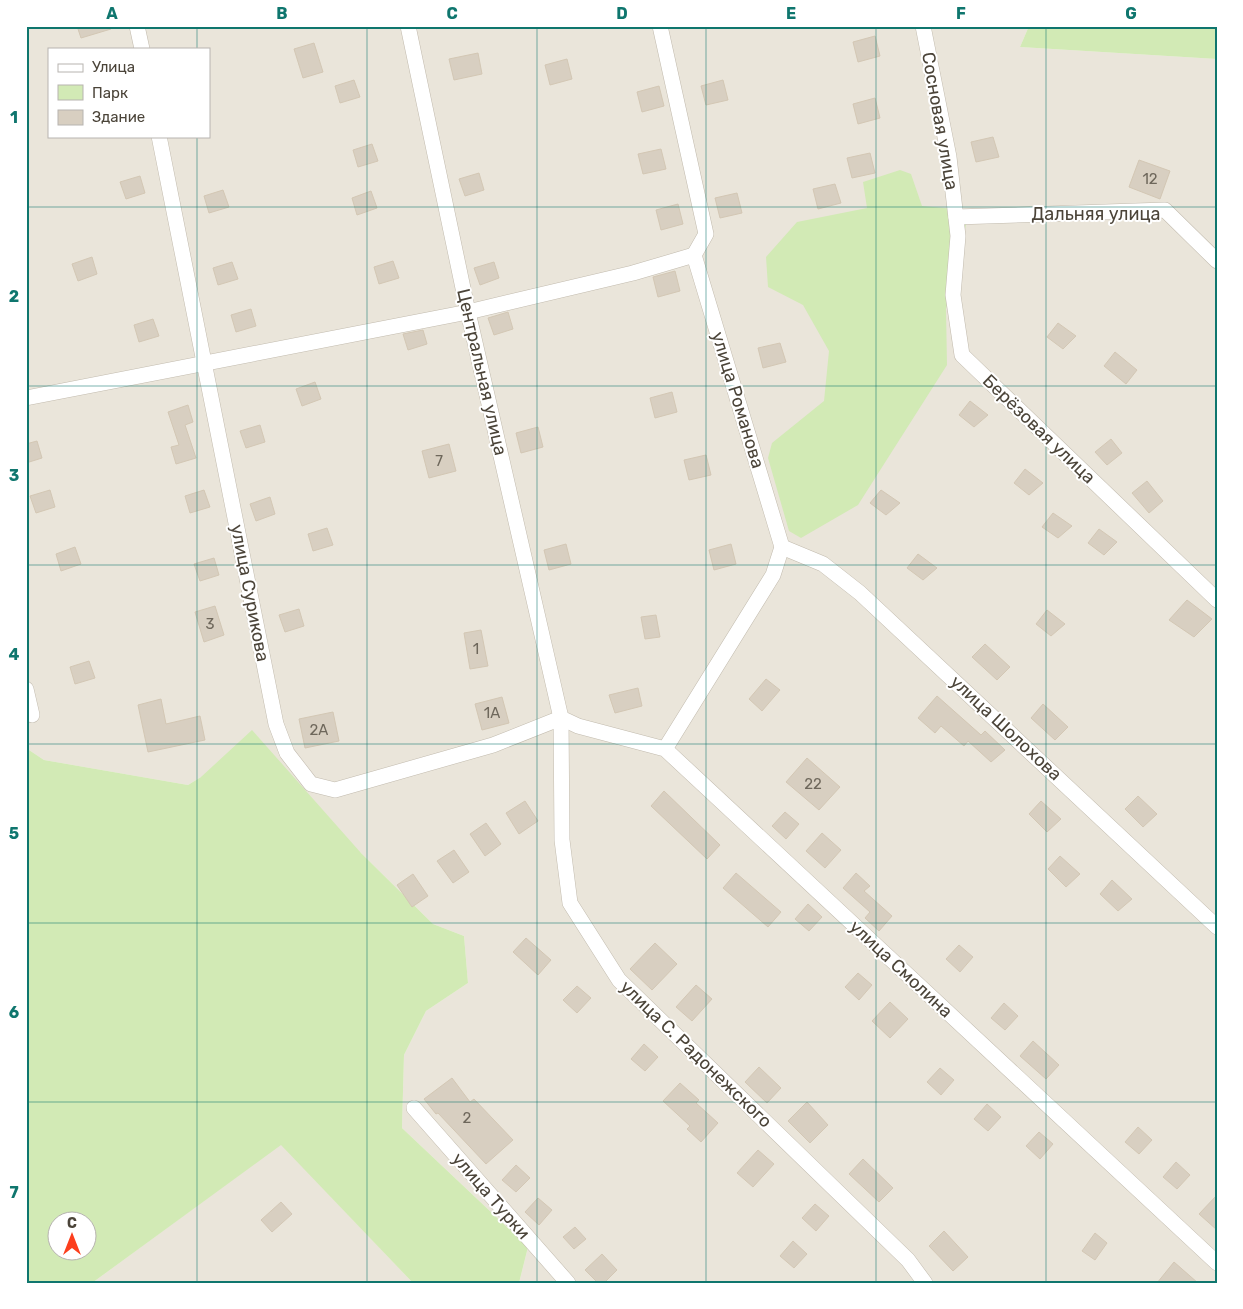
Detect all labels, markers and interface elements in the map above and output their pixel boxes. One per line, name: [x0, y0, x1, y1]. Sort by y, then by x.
text: A: [106, 4, 118, 23]
text: B: [276, 4, 288, 23]
text: C: [446, 4, 458, 23]
text: D: [616, 4, 628, 23]
text: E: [786, 4, 796, 23]
text: F: [956, 4, 966, 23]
text: G: [1125, 4, 1137, 23]
legend: [48, 48, 210, 138]
street label: Сосновая улица: [917, 50, 963, 192]
text: Улица: [92, 58, 135, 76]
text: Парк: [92, 84, 128, 102]
text: 1: [10, 108, 18, 127]
text: Здание: [92, 108, 145, 126]
house number: 12: [1142, 170, 1158, 188]
street label: Дальняя улица: [1032, 203, 1160, 225]
text: 2: [9, 287, 19, 306]
street label: Центральная улица: [452, 287, 512, 457]
street label: улица Романова: [707, 329, 769, 471]
street label: Берёзовая улица: [978, 370, 1100, 488]
house number: 7: [435, 452, 443, 470]
text: 3: [9, 466, 19, 485]
street label: улица Сурикова: [226, 523, 274, 663]
house number: 3: [205, 615, 215, 633]
house number: 1: [473, 640, 479, 658]
text: 4: [9, 645, 20, 664]
street label: улица Шолохова: [946, 671, 1066, 785]
house number: 1А: [484, 704, 500, 722]
house number: 2А: [310, 721, 328, 739]
house number: 22: [804, 775, 822, 793]
text: 5: [9, 824, 19, 843]
street label: улица Смолина: [845, 916, 957, 1022]
street label: улица С. Радонежского: [616, 976, 776, 1132]
text: 6: [9, 1003, 19, 1022]
house number: 2: [463, 1109, 472, 1127]
street label: улица Турки: [447, 1148, 535, 1244]
text: 7: [9, 1183, 19, 1202]
north arrow: [48, 1212, 98, 1262]
text: С: [67, 1215, 77, 1232]

